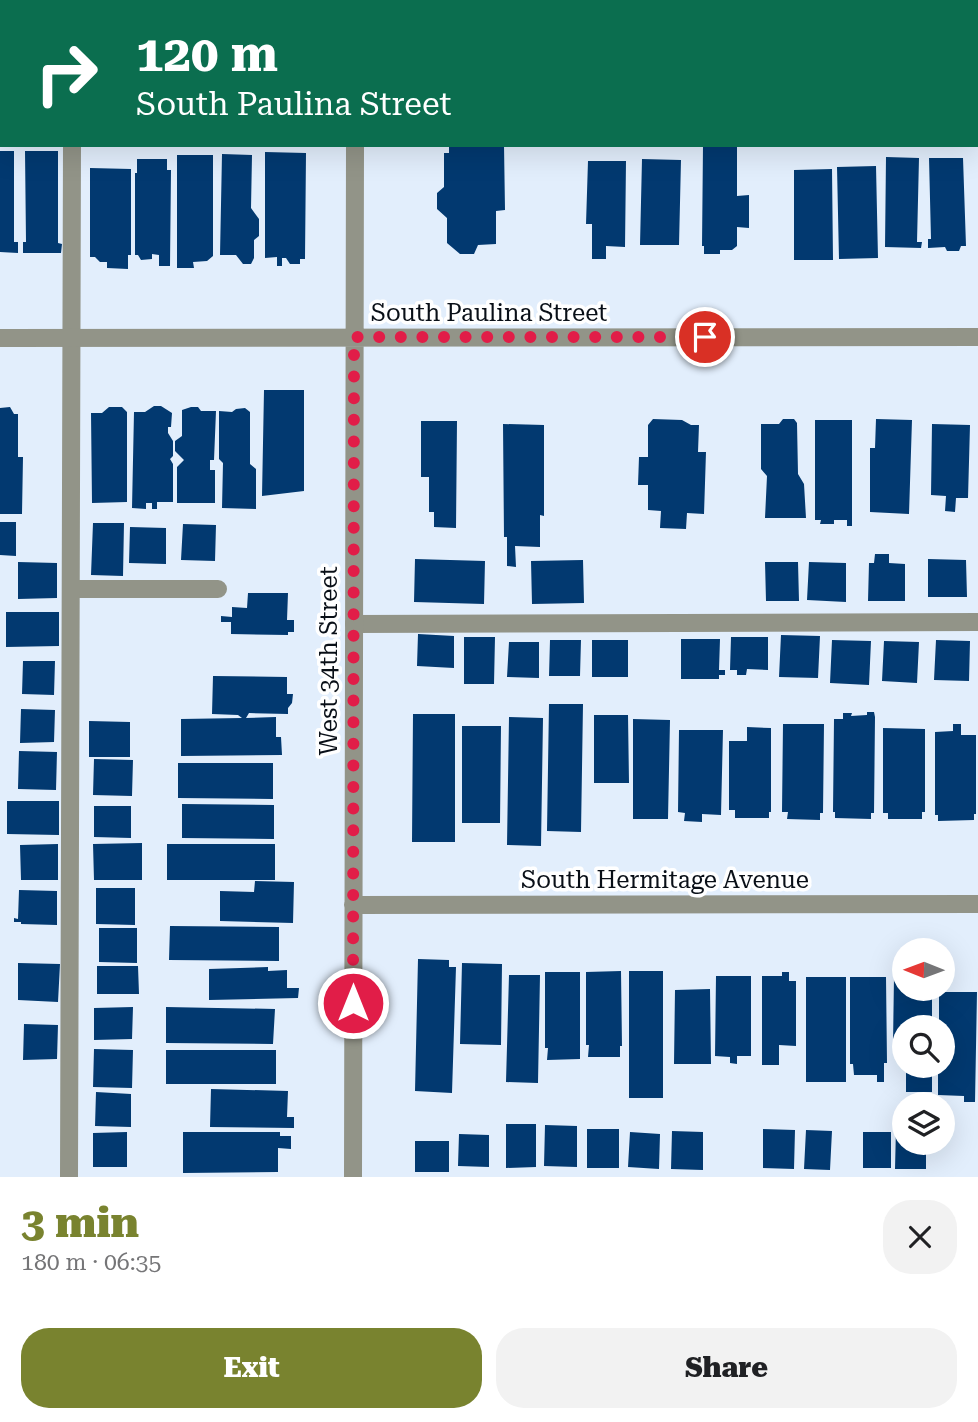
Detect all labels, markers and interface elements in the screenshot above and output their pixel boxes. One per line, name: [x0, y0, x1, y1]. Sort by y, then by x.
text: 120 m: [136, 26, 278, 83]
icon: right: [21, 28, 112, 119]
text: South Paulina Street: [136, 85, 452, 123]
street label: South Paulina Street: [371, 299, 607, 327]
pin: [675, 307, 735, 367]
icon: arrive: [686, 318, 724, 356]
street label: West 34th Street: [315, 566, 343, 756]
street label: South Hermitage Avenue: [521, 866, 809, 894]
north arrow: [892, 938, 956, 1001]
map controls: [892, 938, 955, 1155]
position arrow: [316, 966, 390, 1040]
button: search: [892, 1015, 955, 1078]
button: layers: [892, 1092, 955, 1155]
text: 3 min: [21, 1198, 139, 1247]
button: close: [883, 1200, 957, 1274]
text: 180 m · 06:35: [21, 1249, 161, 1276]
button: Exit: [21, 1328, 482, 1408]
button: Share: [496, 1328, 957, 1408]

